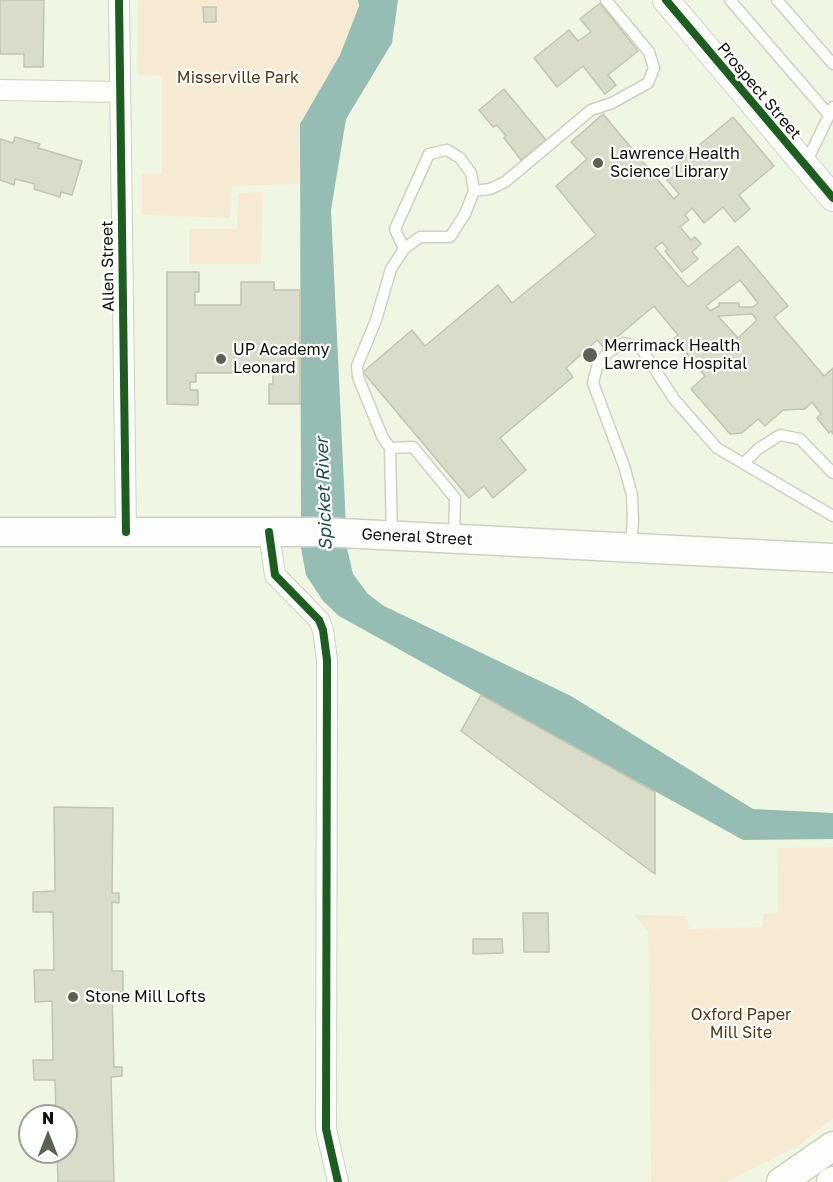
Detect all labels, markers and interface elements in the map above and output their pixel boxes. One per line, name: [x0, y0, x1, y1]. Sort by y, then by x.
street label: Prospect Street: [713, 39, 805, 143]
park label: Misserville Park: [177, 68, 299, 88]
place label: Lawrence Health Science Library: [610, 144, 740, 182]
marker: Lawrence Health Science Library: [591, 156, 605, 170]
street label: Allen Street: [98, 220, 118, 312]
place label: Merrimack Health Lawrence Hospital: [604, 336, 747, 374]
place label: UP Academy Leonard: [233, 340, 329, 378]
marker: Merrimack Health Lawrence Hospital: [581, 346, 599, 364]
marker: UP Academy Leonard: [214, 352, 228, 366]
water label: Spicket River: [311, 437, 337, 551]
street label: General Street: [361, 525, 473, 549]
place label: Stone Mill Lofts: [85, 987, 206, 1007]
marker: Stone Mill Lofts: [66, 990, 80, 1004]
park label: Oxford Paper Mill Site: [691, 1005, 791, 1043]
north arrow: [18, 1104, 78, 1164]
text: N: [42, 1108, 54, 1128]

